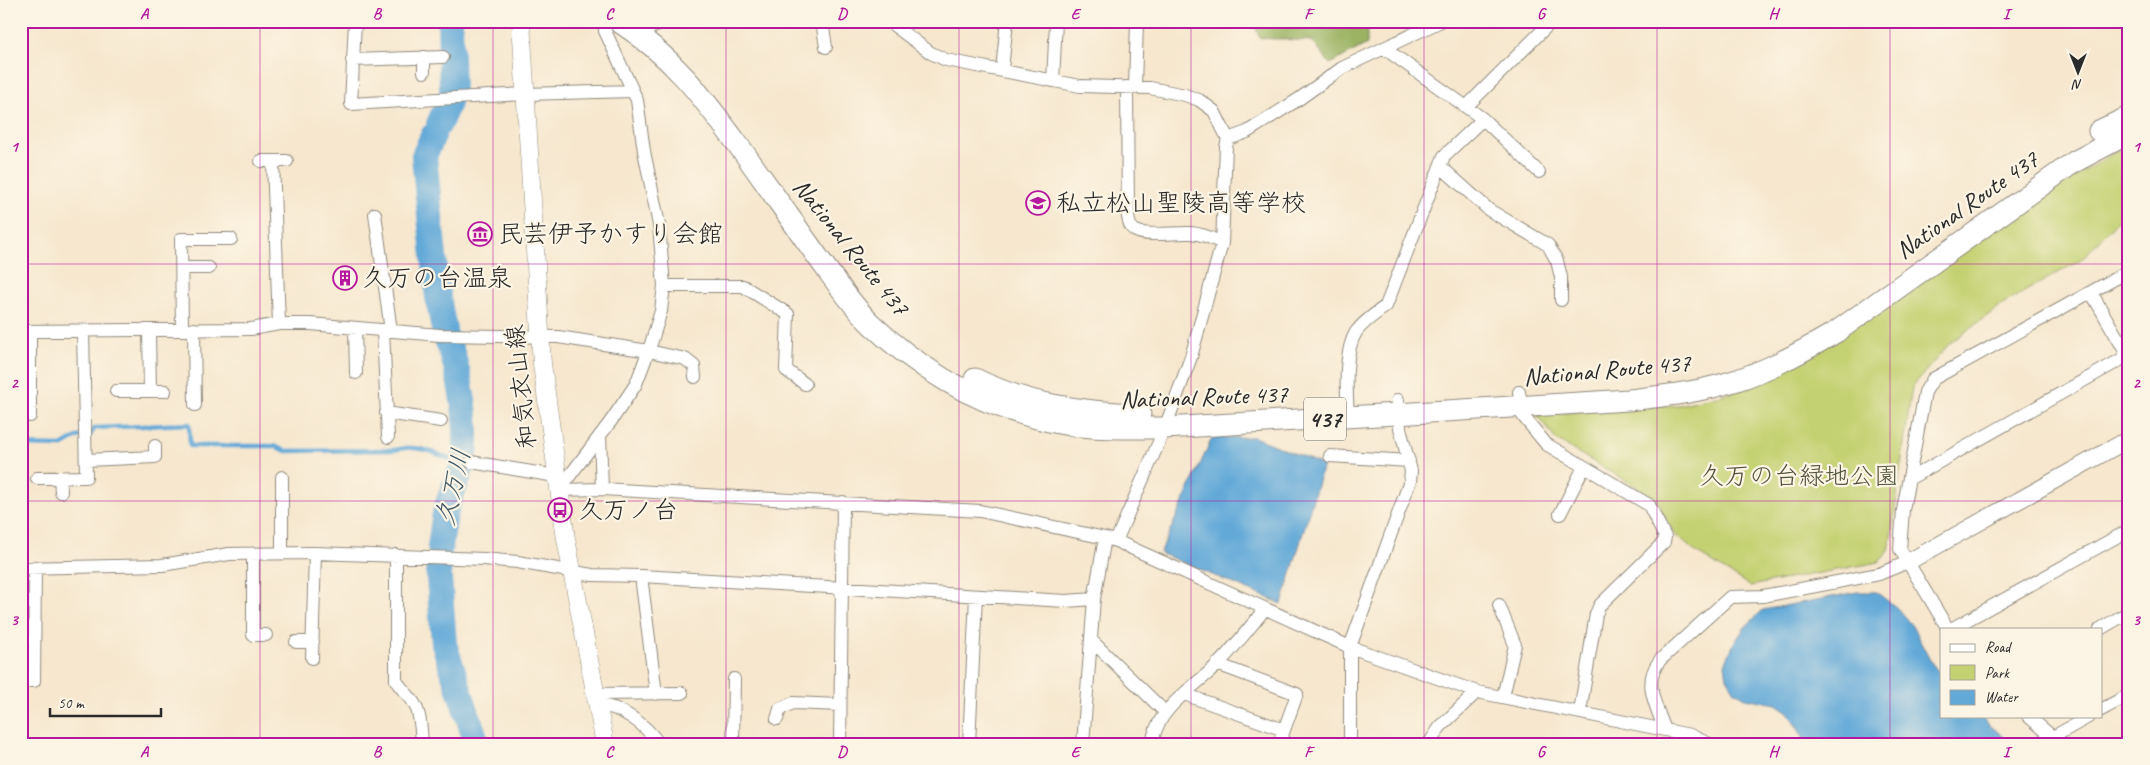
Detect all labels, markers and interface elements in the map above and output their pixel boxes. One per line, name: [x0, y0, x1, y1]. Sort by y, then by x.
text: A: [140, 4, 150, 24]
text: B: [373, 4, 383, 24]
text: C: [605, 4, 615, 24]
text: D: [837, 4, 848, 24]
text: E: [1071, 4, 1082, 24]
text: F: [1304, 4, 1315, 24]
text: G: [1537, 4, 1547, 24]
text: H: [1768, 4, 1780, 24]
text: I: [2003, 4, 2013, 24]
north arrow: [2052, 48, 2102, 98]
text: N: [2071, 76, 2082, 93]
text: 1: [10, 137, 19, 157]
text: 1: [2132, 137, 2141, 157]
street label: National Route 437: [1889, 143, 2046, 266]
street label: National Route 437: [786, 172, 917, 324]
place label: 私立松山聖陵高等学校: [1056, 187, 1306, 219]
school or university icon: 私立松山聖陵高等学校: [1025, 190, 1051, 216]
place label: 民芸伊予かすり会館: [498, 218, 723, 250]
museum icon: 民芸伊予かすり会館: [467, 221, 493, 247]
place label: 久万の台温泉: [362, 262, 512, 294]
building icon: 久万の台温泉: [332, 265, 358, 291]
street label: 和気衣山線: [499, 323, 543, 451]
street label: National Route 437: [1522, 347, 1694, 393]
text: 2: [10, 373, 19, 393]
text: 2: [2132, 373, 2141, 393]
street label: National Route 437: [1120, 378, 1290, 416]
road number: 437: [1304, 398, 1346, 440]
water label: 久万川: [428, 445, 478, 529]
park label: 久万の台緑地公園: [1699, 460, 1899, 492]
place label: 久万ノ台: [578, 494, 678, 526]
bus stop icon: 久万ノ台: [547, 497, 573, 523]
text: 3: [10, 610, 19, 630]
text: 3: [2132, 610, 2141, 630]
legend: [1940, 628, 2102, 718]
text: Road: [1985, 638, 2012, 657]
text: Park: [1985, 664, 2010, 683]
scale bar: [50, 685, 161, 717]
text: Water: [1985, 688, 2019, 707]
text: 50 m: [58, 694, 85, 713]
text: A: [140, 742, 150, 762]
text: B: [373, 742, 383, 762]
text: C: [605, 742, 615, 762]
text: D: [837, 742, 848, 762]
text: E: [1071, 742, 1082, 762]
text: F: [1304, 742, 1315, 762]
text: G: [1537, 742, 1547, 762]
text: H: [1768, 742, 1780, 762]
text: I: [2003, 742, 2013, 762]

